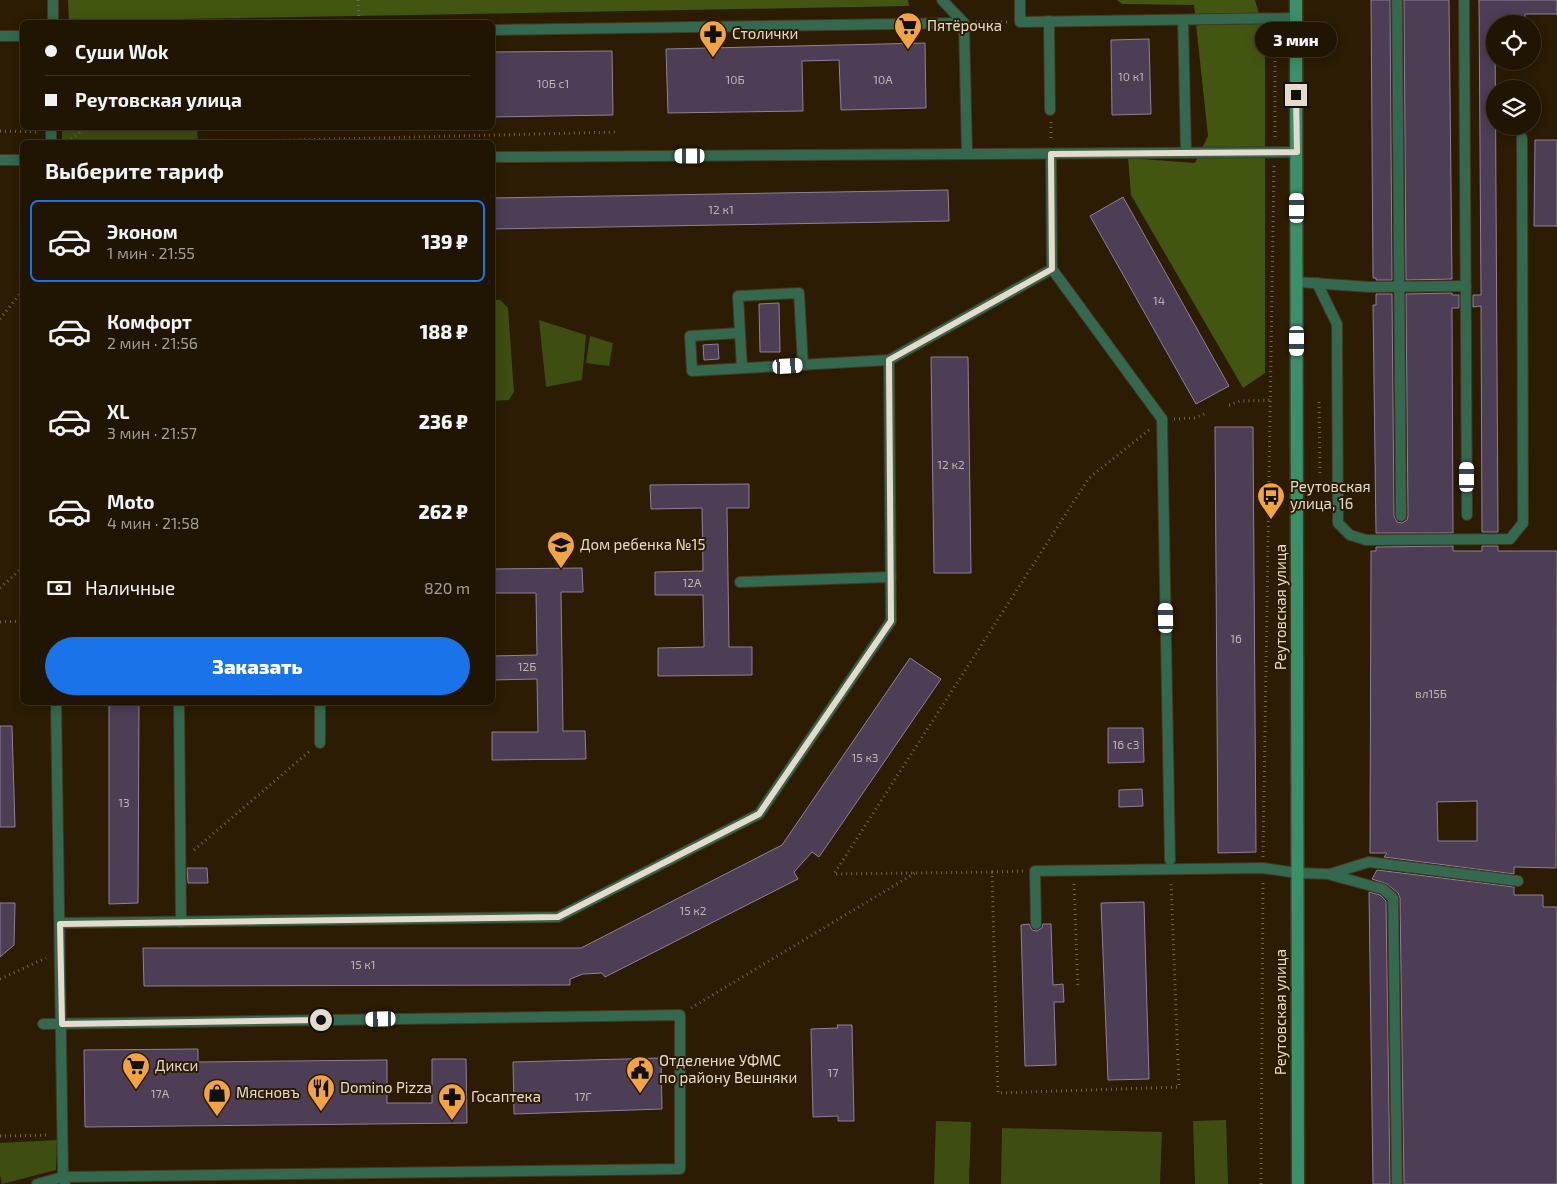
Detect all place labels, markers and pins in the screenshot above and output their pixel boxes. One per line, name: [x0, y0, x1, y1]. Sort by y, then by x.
supermarket icon: Пятёрочка: [893, 11, 923, 50]
place label: Пятёрочка: [927, 16, 1002, 34]
pharmacy icon: Столички: [698, 19, 728, 58]
place label: Столички: [732, 24, 798, 42]
place label: Реутовская улица, 16: [1290, 477, 1371, 513]
bus stop icon: Реутовская улица, 16: [1256, 481, 1286, 520]
school or university icon: Дом ребенка №15: [546, 530, 576, 569]
place label: Дом ребенка №15: [580, 535, 706, 553]
supermarket icon: Дикси: [121, 1051, 151, 1090]
place label: Отделение УФМС по району Вешняки: [659, 1051, 797, 1087]
public building icon: Отделение УФМС по району Вешняки: [625, 1055, 655, 1094]
place label: Дикси: [155, 1056, 198, 1074]
restaurant icon: Domino Pizza: [306, 1073, 336, 1112]
shop icon: Мясновъ: [202, 1078, 232, 1117]
place label: Domino Pizza: [340, 1078, 432, 1096]
pharmacy icon: Госаптека: [437, 1082, 467, 1121]
place label: Мясновъ: [236, 1083, 300, 1101]
place label: Госаптека: [471, 1087, 541, 1105]

